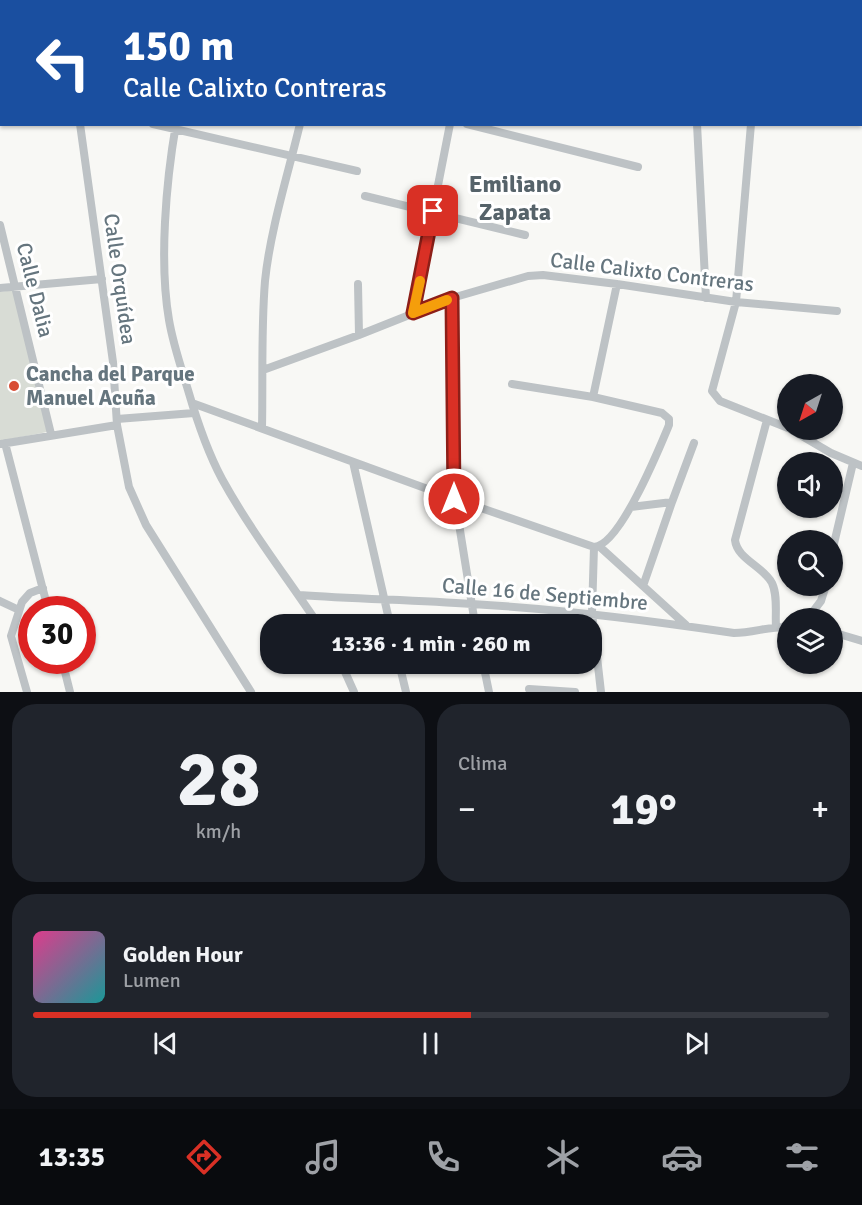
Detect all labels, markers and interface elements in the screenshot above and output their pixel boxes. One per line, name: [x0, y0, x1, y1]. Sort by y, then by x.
text: 150 m: [123, 21, 234, 72]
icon: left: [24, 24, 102, 102]
text: Calle Calixto Contreras: [123, 72, 386, 105]
district label: Emiliano Zapata: [469, 169, 561, 227]
pin: [407, 185, 458, 236]
icon: arrive: [416, 194, 449, 227]
street label: Calle Orquídea: [98, 212, 142, 346]
street label: Calle Dalia: [11, 240, 59, 340]
street label: Calle Calixto Contreras: [549, 247, 755, 297]
place label: Cancha del Parque Manuel Acuña: [26, 361, 195, 411]
north arrow: [777, 374, 843, 440]
map controls: [777, 374, 843, 674]
marker: Cancha del Parque Manuel Acuña: [7, 379, 21, 393]
button: sound: [777, 452, 843, 518]
position arrow: [422, 467, 486, 531]
button: search: [777, 530, 843, 596]
street label: Calle 16 de Septiembre: [441, 572, 649, 616]
speed limit sign: 30: [18, 596, 96, 674]
button: layers: [777, 608, 843, 674]
text: 13:36 · 1 min · 260 m: [331, 630, 531, 657]
text: 28: [176, 732, 261, 828]
text: Clima: [458, 751, 507, 776]
text: 19°: [610, 782, 677, 837]
text: −: [458, 789, 476, 830]
text: +: [811, 789, 829, 830]
text: km/h: [196, 819, 241, 844]
text: Golden Hour: [123, 941, 243, 968]
text: Lumen: [123, 968, 181, 993]
icon: previous: [149, 1027, 182, 1060]
icon: pause: [414, 1027, 447, 1060]
icon: next: [680, 1027, 713, 1060]
icon: directions: [183, 1136, 225, 1178]
icon: music: [302, 1136, 344, 1178]
icon: phone: [422, 1136, 464, 1178]
icon: climate: [542, 1136, 584, 1178]
icon: car: [661, 1136, 703, 1178]
icon: filters: [781, 1136, 823, 1178]
text: 13:35: [39, 1141, 105, 1174]

